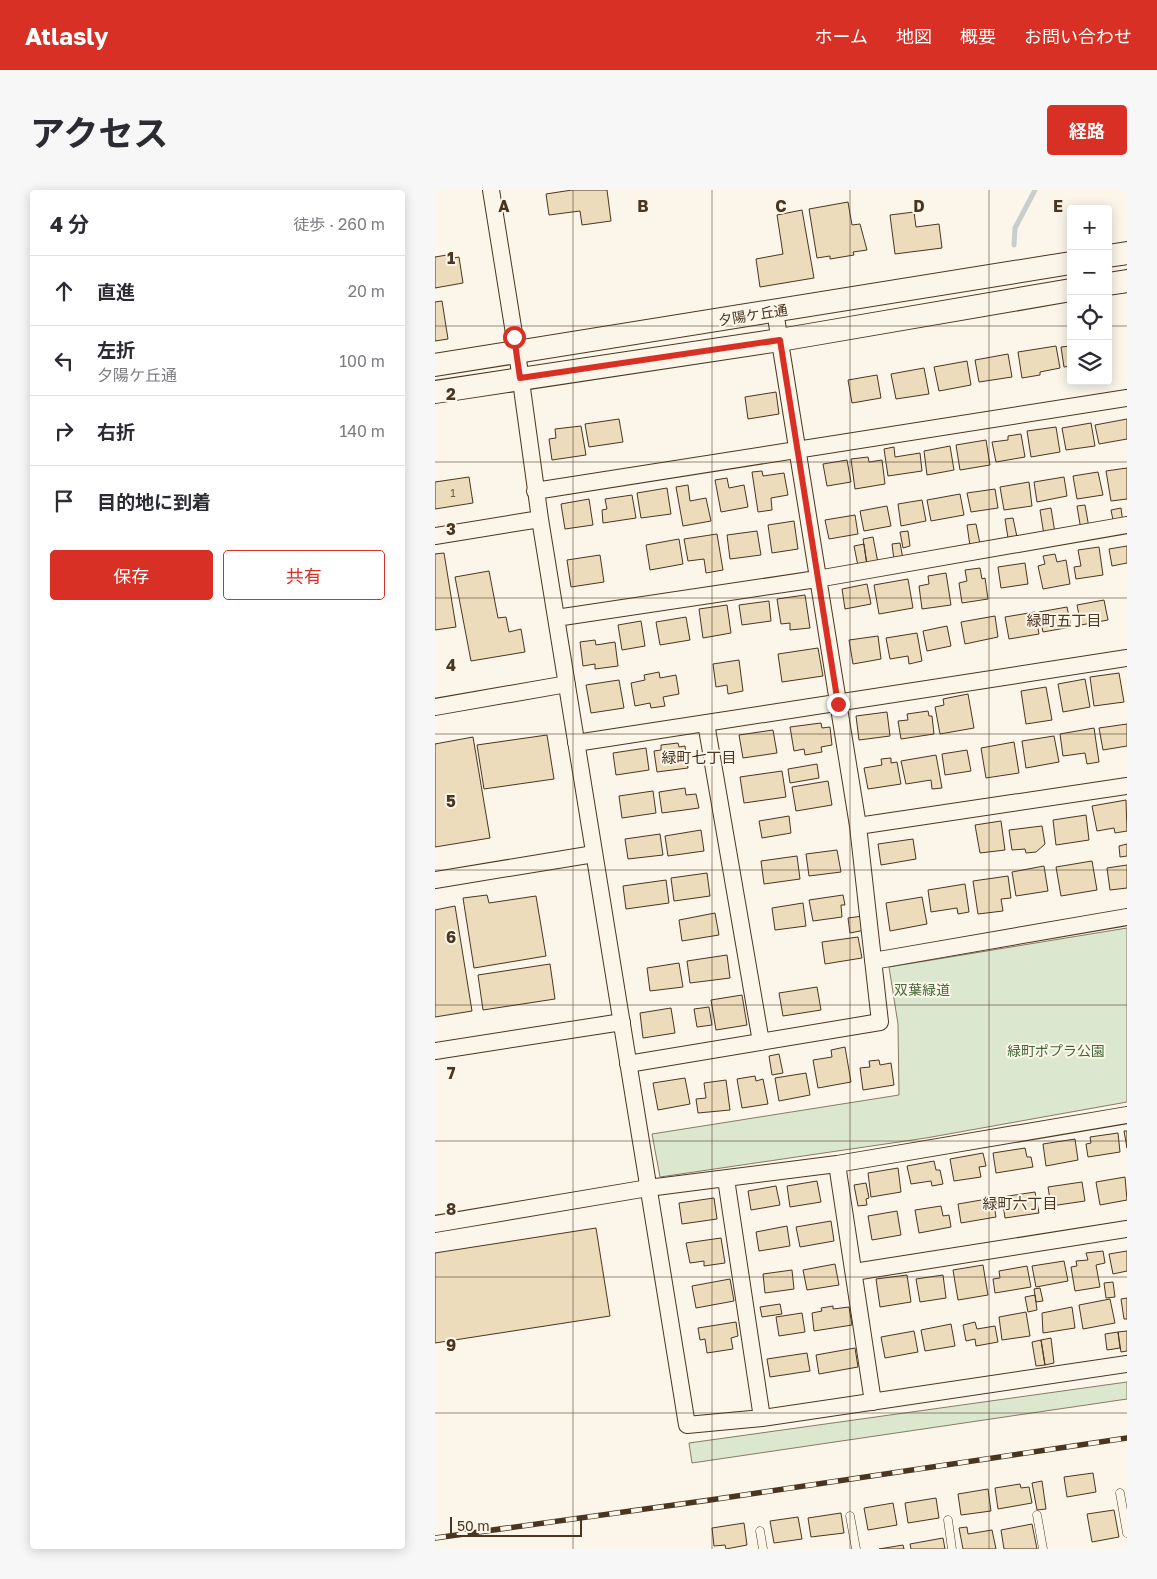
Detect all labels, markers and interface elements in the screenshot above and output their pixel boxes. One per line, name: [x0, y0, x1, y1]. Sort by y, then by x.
text: Atlasly: [25, 21, 108, 50]
text: ホーム: [815, 25, 868, 47]
text: 地図: [896, 25, 932, 47]
text: 概要: [960, 25, 996, 47]
text: お問い合わせ: [1024, 25, 1132, 47]
button: 経路: [1047, 105, 1127, 155]
text: アクセス: [30, 112, 168, 154]
text: A: [498, 196, 510, 216]
text: B: [637, 196, 649, 216]
text: C: [775, 196, 787, 216]
text: D: [913, 196, 925, 216]
text: E: [1053, 196, 1063, 216]
map controls: [1067, 205, 1112, 385]
button: +: [1067, 205, 1112, 250]
text: 4 分: [50, 211, 89, 237]
text: 徒歩 · 260 m: [293, 214, 385, 234]
text: 1: [447, 248, 455, 268]
button: −: [1067, 250, 1112, 295]
icon: ahead: [50, 277, 78, 305]
text: 直進: [97, 280, 135, 303]
text: 20 m: [348, 281, 385, 301]
button: locate: [1067, 295, 1112, 340]
street label: 夕陽ケ丘通: [717, 301, 789, 328]
route start: [503, 326, 526, 349]
text: 左折: [97, 338, 135, 361]
button: layers: [1067, 340, 1112, 385]
icon: left: [50, 347, 78, 375]
text: 100 m: [339, 351, 385, 371]
text: 夕陽ケ丘通: [97, 365, 177, 385]
text: 2: [446, 384, 456, 404]
icon: right: [50, 417, 78, 445]
text: 右折: [97, 420, 135, 443]
text: 140 m: [339, 421, 385, 441]
house number: 1: [450, 486, 456, 499]
icon: arrive: [50, 487, 78, 515]
text: 目的地に到着: [97, 490, 211, 513]
text: 3: [446, 519, 456, 539]
button: 保存: [50, 550, 213, 600]
button: 共有: [223, 550, 385, 600]
district label: 緑町五丁目: [1026, 611, 1102, 629]
text: 4: [446, 655, 456, 675]
route end: [827, 693, 850, 716]
district label: 緑町七丁目: [661, 748, 737, 766]
text: 5: [446, 791, 456, 811]
text: 6: [446, 927, 456, 947]
park label: 双葉緑道: [894, 981, 950, 998]
park label: 緑町ポプラ公園: [1007, 1042, 1105, 1059]
text: 7: [447, 1063, 456, 1083]
district label: 緑町六丁目: [982, 1194, 1058, 1212]
text: 8: [446, 1199, 456, 1219]
text: 9: [446, 1335, 456, 1355]
scale bar: [450, 1514, 583, 1537]
text: 50 m: [457, 1517, 490, 1534]

